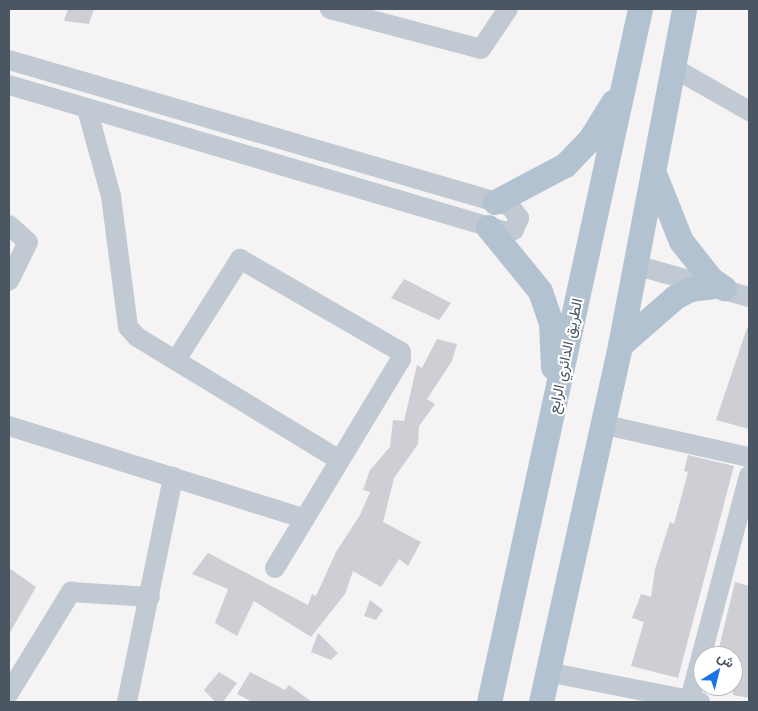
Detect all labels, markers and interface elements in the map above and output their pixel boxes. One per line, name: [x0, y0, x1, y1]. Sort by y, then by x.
street label: الطريق الدائري الرابع: [544, 297, 586, 415]
north arrow: [693, 646, 743, 696]
text: ش: [714, 647, 738, 672]

